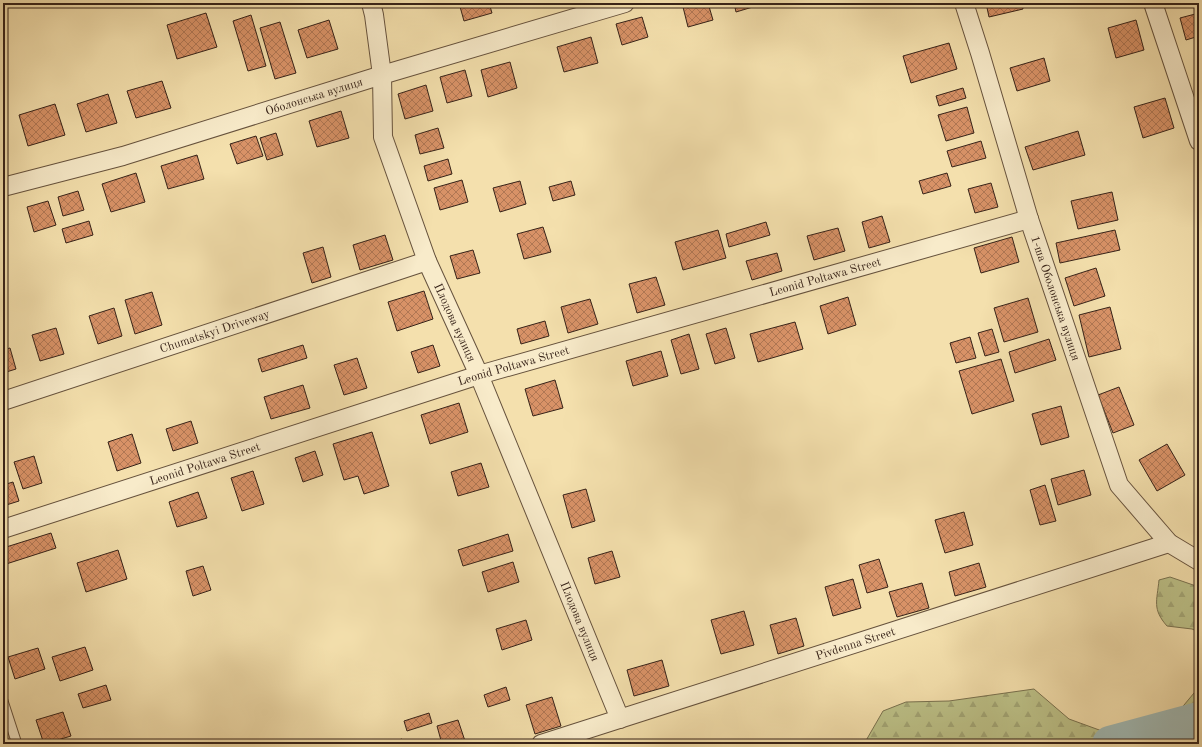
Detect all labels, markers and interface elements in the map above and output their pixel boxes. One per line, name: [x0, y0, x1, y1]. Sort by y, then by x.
street label: Оболонська вулиця: [264, 76, 364, 118]
street label: 1-ша Оболонська вулиця: [1028, 234, 1081, 362]
street label: Leonid Poltawa Street: [768, 256, 883, 299]
street label: Плодова вулиця: [431, 282, 477, 364]
street label: Chumatskyi Driveway: [159, 308, 272, 356]
street label: Leonid Poltawa Street: [456, 345, 571, 388]
street label: Leonid Poltawa Street: [148, 441, 262, 488]
street label: Плодова вулиця: [557, 580, 601, 663]
street label: Pivdenna Street: [814, 626, 897, 663]

